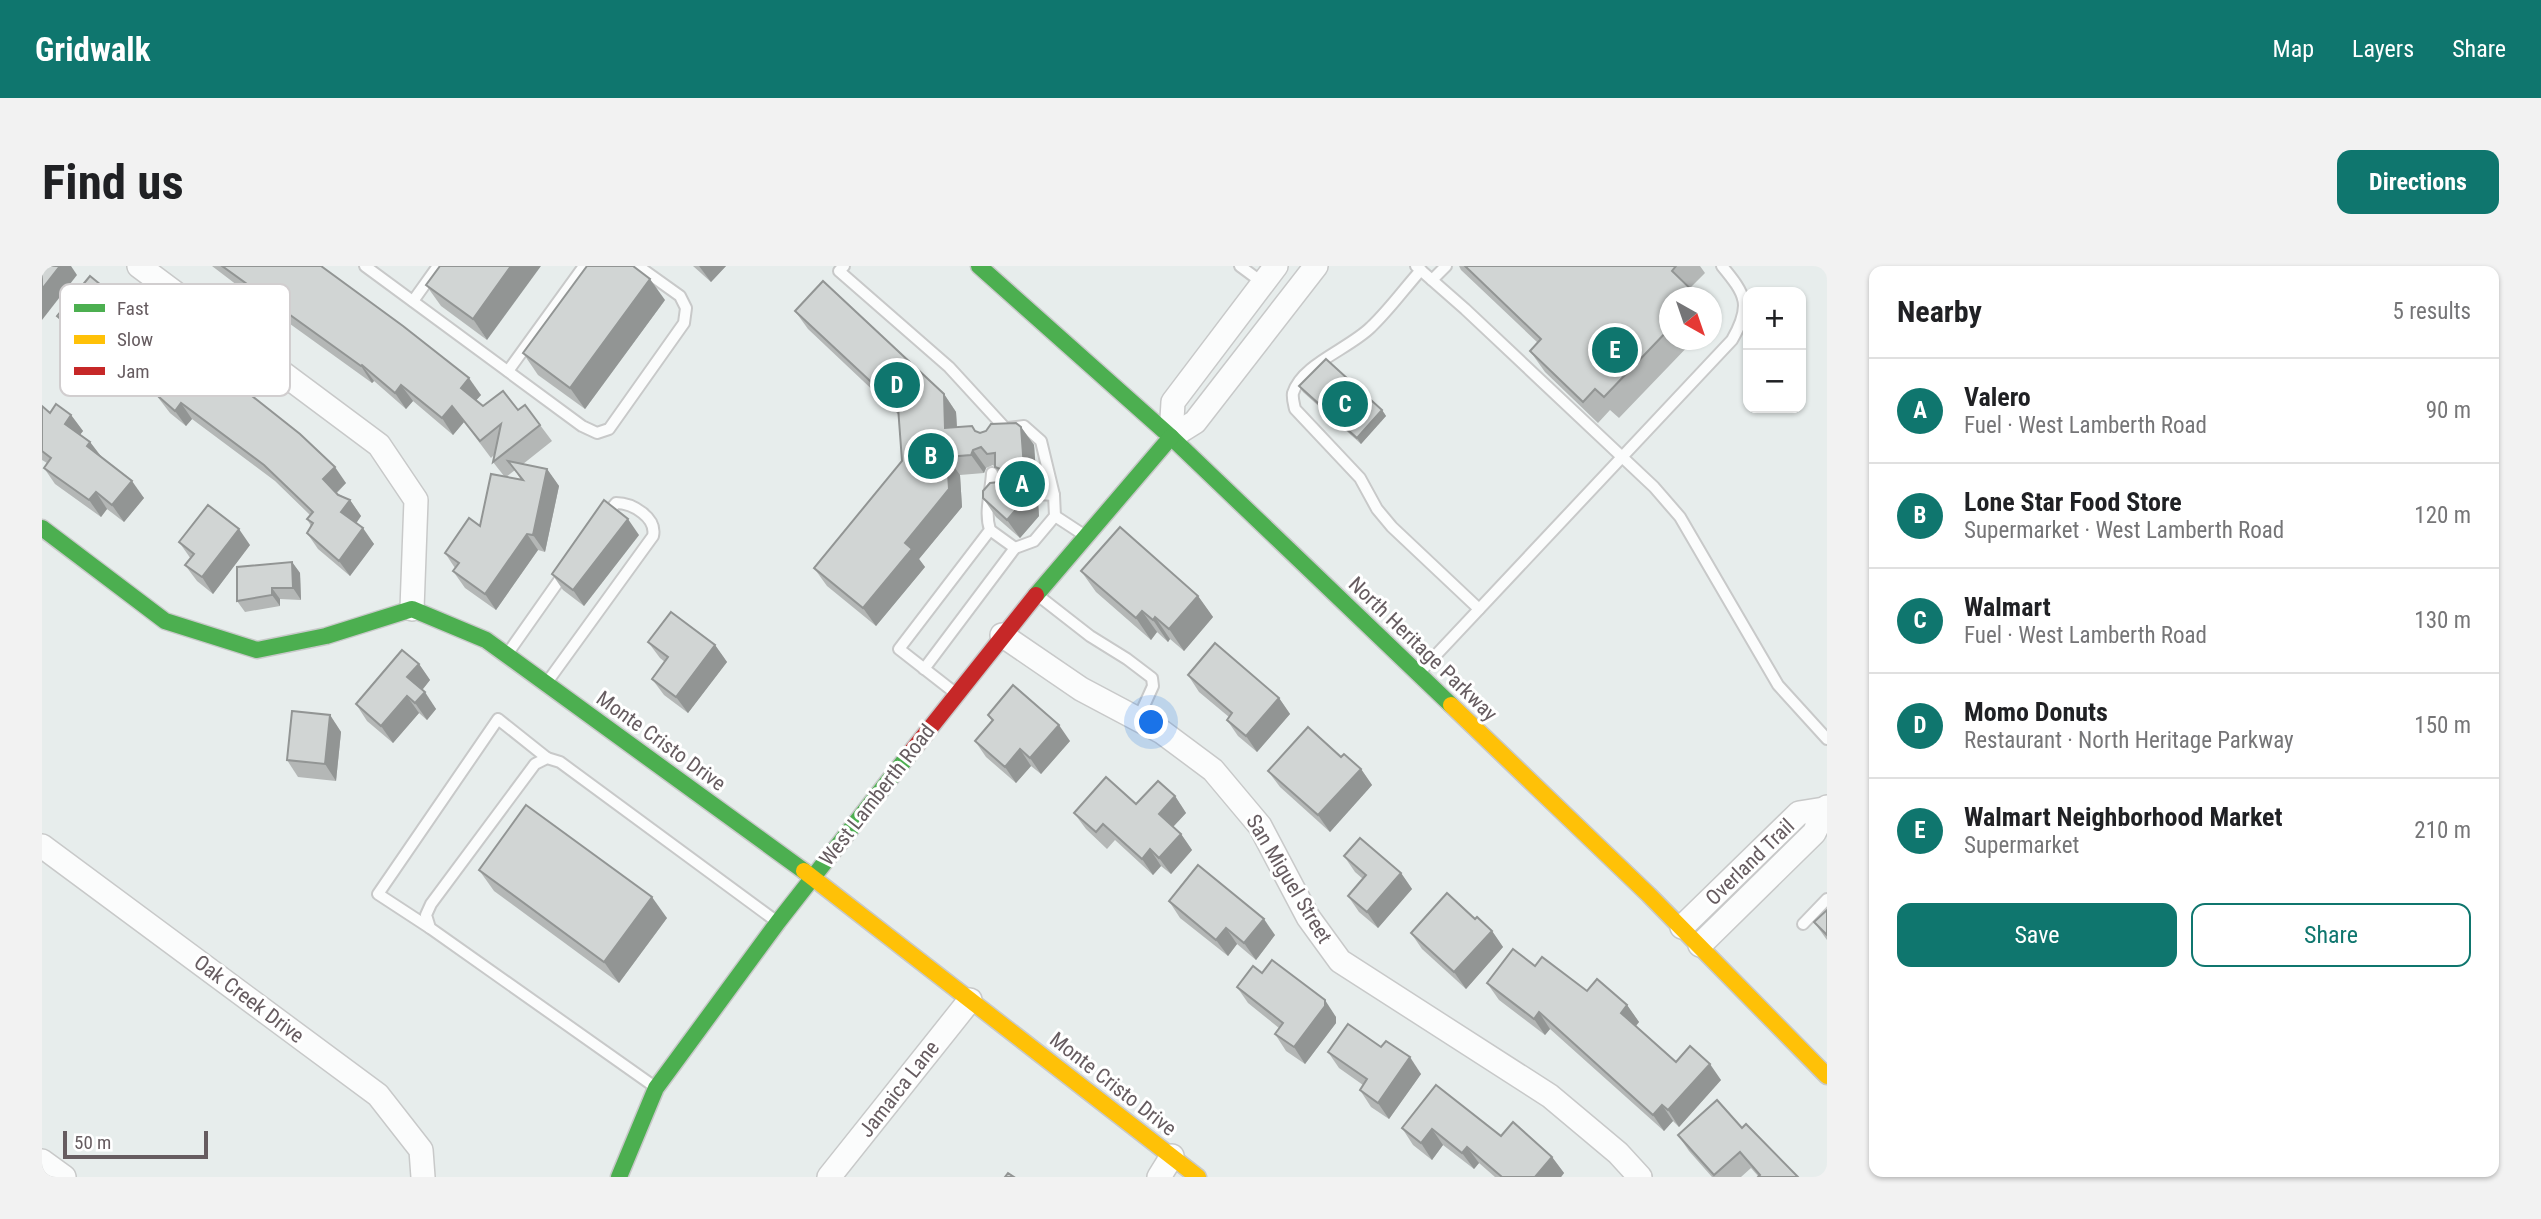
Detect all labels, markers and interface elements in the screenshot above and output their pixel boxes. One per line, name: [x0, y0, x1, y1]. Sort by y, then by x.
text: Gridwalk: [35, 30, 150, 69]
text: Map: [2273, 35, 2314, 63]
text: Layers: [2352, 35, 2414, 63]
text: Share: [2452, 35, 2506, 63]
button: Directions: [2337, 150, 2499, 214]
text: Find us: [42, 154, 184, 211]
legend: [60, 284, 290, 396]
north arrow: [1659, 287, 1722, 350]
map controls: [1743, 287, 1806, 413]
button: +: [1743, 287, 1806, 350]
text: Nearby: [1897, 294, 1982, 329]
text: Fast: [117, 297, 149, 320]
text: 5 results: [2393, 298, 2471, 325]
pin: E: [1592, 324, 1638, 376]
text: Slow: [117, 328, 153, 351]
button: −: [1743, 350, 1806, 413]
pin: D: [874, 359, 920, 411]
text: Jam: [117, 360, 150, 383]
pin: C: [1322, 378, 1368, 430]
text: Valero: [1964, 382, 2031, 412]
text: A: [1913, 397, 1927, 424]
text: 90 m: [2426, 397, 2471, 424]
text: Fuel · West Lamberth Road: [1964, 412, 2207, 439]
pin: B: [908, 430, 954, 482]
pin: A: [999, 458, 1045, 510]
text: Lone Star Food Store: [1964, 487, 2182, 517]
text: B: [1914, 502, 1926, 529]
text: 120 m: [2414, 502, 2471, 529]
text: Supermarket · West Lamberth Road: [1964, 517, 2284, 544]
street label: North Heritage Parkway: [1344, 572, 1502, 726]
text: Walmart: [1964, 592, 2051, 622]
text: C: [1913, 607, 1927, 634]
text: 130 m: [2414, 607, 2471, 634]
text: Fuel · West Lamberth Road: [1964, 622, 2207, 649]
street label: Monte Cristo Drive: [592, 686, 730, 796]
text: Momo Donuts: [1964, 697, 2108, 727]
your location: [1134, 705, 1168, 739]
text: D: [1914, 712, 1927, 739]
text: 150 m: [2414, 712, 2471, 739]
street label: West Lamberth Road: [814, 720, 940, 870]
text: Restaurant · North Heritage Parkway: [1964, 727, 2294, 754]
text: Walmart Neighborhood Market: [1964, 802, 2283, 832]
street label: San Miguel Street: [1241, 810, 1337, 948]
street label: Overland Trail: [1701, 814, 1799, 910]
text: E: [1914, 817, 1926, 844]
text: 210 m: [2414, 817, 2471, 844]
text: Supermarket: [1964, 832, 2079, 859]
button: Save: [1897, 903, 2177, 967]
button: Share: [2191, 903, 2471, 967]
street label: Oak Creek Drive: [189, 950, 309, 1048]
street label: Monte Cristo Drive: [1045, 1027, 1181, 1141]
street label: Jamaica Lane: [854, 1036, 944, 1142]
scale bar: [63, 1128, 208, 1160]
text: 50 m: [74, 1131, 111, 1154]

